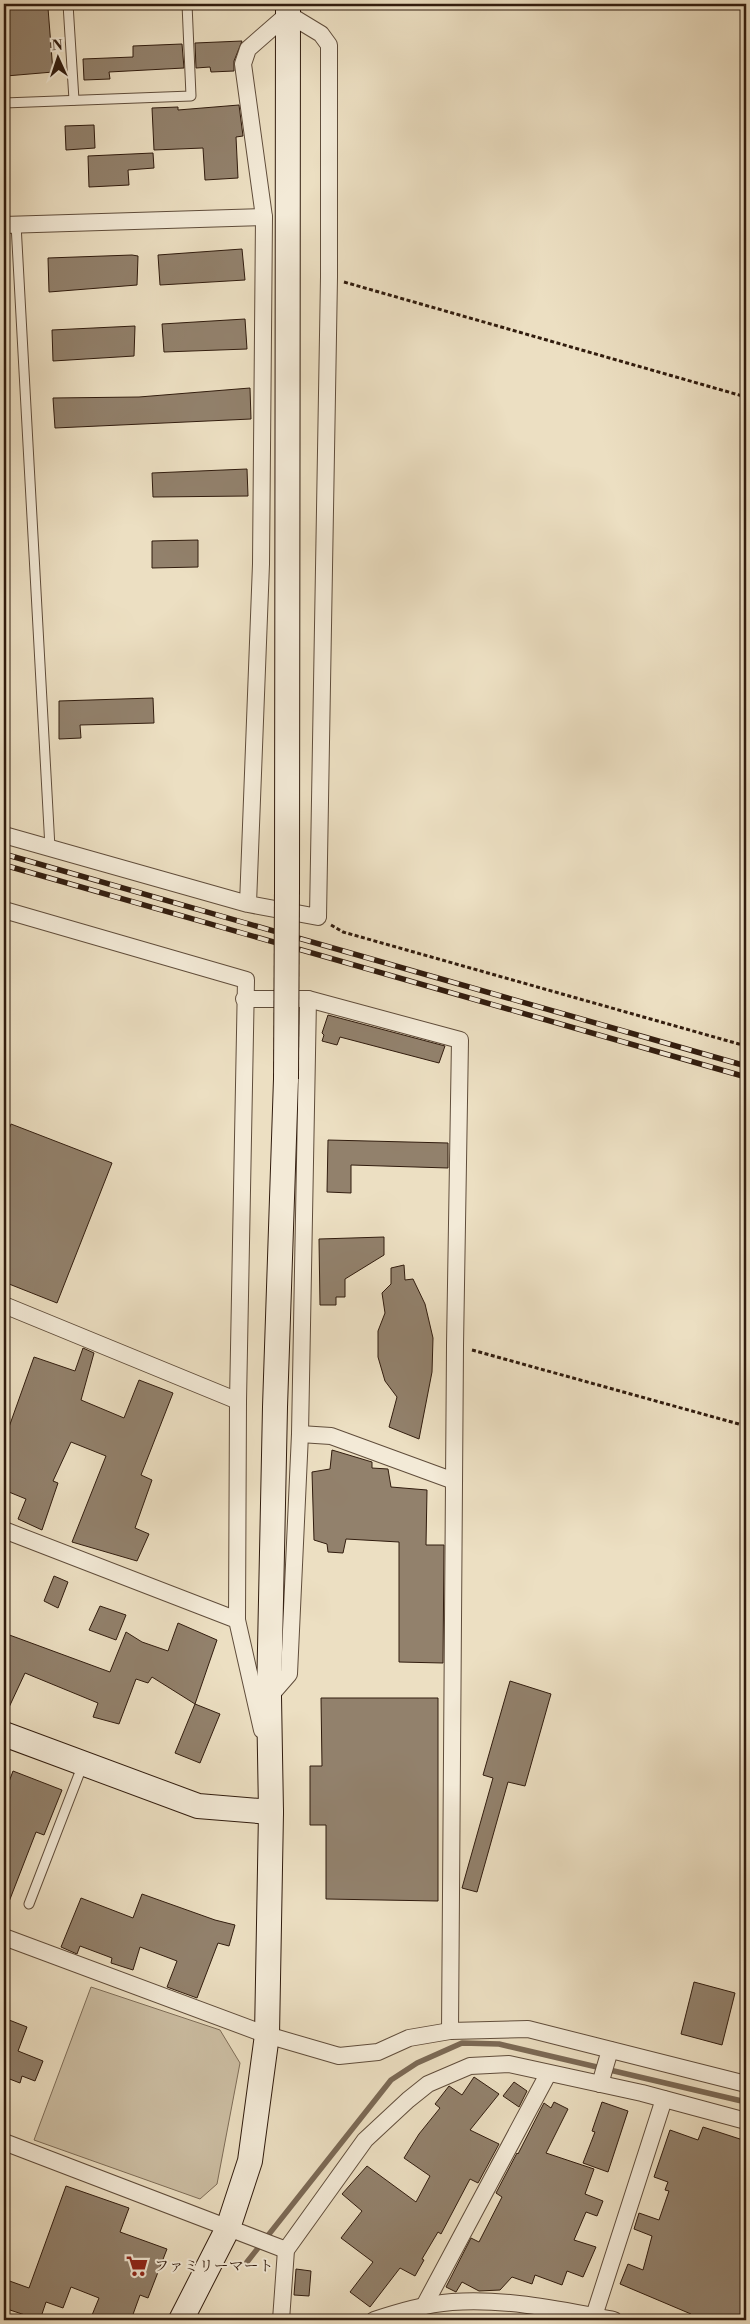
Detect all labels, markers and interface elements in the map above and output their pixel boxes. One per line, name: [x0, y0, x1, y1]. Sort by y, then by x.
north arrow: [32, 32, 82, 82]
text: N: [51, 37, 63, 55]
supermarket icon: ファミリーマート: [124, 2253, 150, 2279]
place label: ファミリーマート: [154, 2257, 274, 2276]

